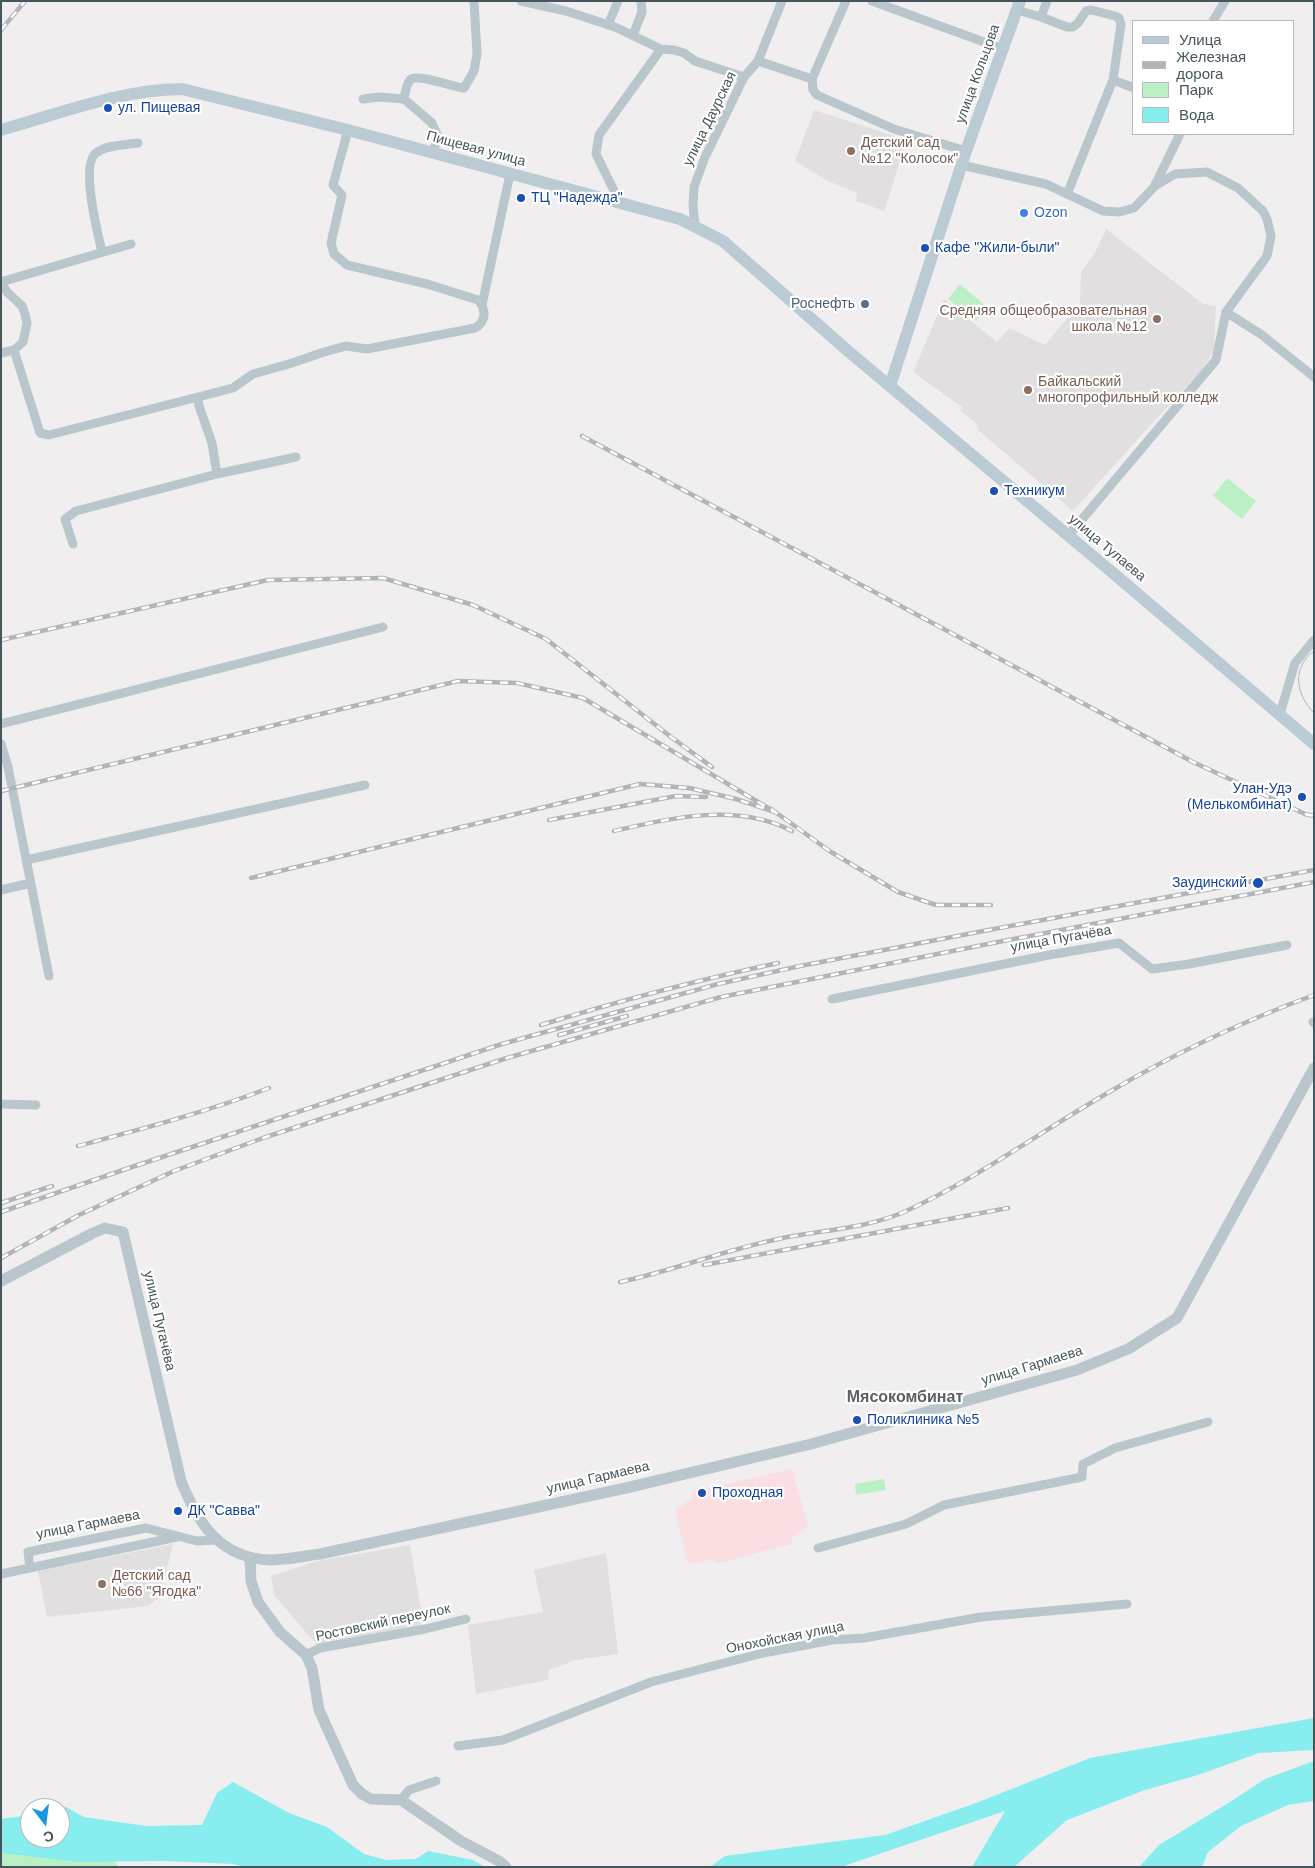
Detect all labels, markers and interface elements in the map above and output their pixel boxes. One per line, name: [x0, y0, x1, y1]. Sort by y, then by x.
legend: [1132, 20, 1295, 135]
street label: улица Кольцова: [952, 22, 1004, 126]
text: Улица: [1179, 31, 1222, 48]
text: Железная дорога: [1176, 48, 1246, 82]
street label: улица Даурская: [680, 69, 740, 169]
text: Парк: [1179, 81, 1213, 98]
place label: ул. Пищевая: [118, 100, 200, 116]
marker: ул. Пищевая: [102, 102, 114, 114]
text: Вода: [1179, 106, 1214, 123]
street label: Пищевая улица: [425, 128, 527, 170]
place label: Детский сад №12 "Колосок": [861, 135, 958, 168]
marker: Детский сад №12 "Колосок": [845, 145, 857, 157]
place label: ТЦ "Надежда": [531, 190, 623, 206]
marker: ТЦ "Надежда": [515, 192, 527, 204]
place label: Ozon: [1034, 205, 1067, 221]
marker: Ozon: [1018, 207, 1030, 219]
place label: Кафе "Жили-были": [935, 240, 1060, 256]
marker: Кафе "Жили-были": [919, 242, 931, 254]
place label: Роснефть: [791, 296, 855, 312]
marker: Роснефть: [859, 298, 871, 310]
place label: Средняя общеобразовательная школа №12: [940, 303, 1147, 336]
marker: Средняя общеобразовательная школа №12: [1151, 313, 1163, 325]
place label: Байкальский многопрофильный колледж: [1038, 374, 1218, 407]
marker: Байкальский многопрофильный колледж: [1022, 384, 1034, 396]
place label: Техникум: [1004, 483, 1065, 499]
marker: Техникум: [988, 485, 1000, 497]
street label: улица Тулаева: [1065, 511, 1149, 585]
place label: Улан-Удэ (Мелькомбинат): [1187, 781, 1292, 814]
marker: Улан-Удэ (Мелькомбинат): [1296, 791, 1308, 803]
place label: Заудинский: [1172, 875, 1247, 891]
marker: Заудинский: [1251, 876, 1265, 890]
street label: улица Пугачёва: [1009, 922, 1113, 956]
street label: улица Пугачёва: [139, 1269, 179, 1373]
street label: улица Гармаева: [979, 1343, 1085, 1389]
district label: Мясокомбинат: [847, 1388, 963, 1408]
place label: Поликлиника №5: [867, 1412, 979, 1428]
marker: Поликлиника №5: [851, 1414, 863, 1426]
street label: улица Гармаева: [545, 1458, 651, 1498]
place label: Проходная: [712, 1485, 783, 1501]
marker: Проходная: [696, 1487, 708, 1499]
place label: ДК "Савва": [188, 1503, 260, 1519]
marker: ДК "Савва": [172, 1505, 184, 1517]
street label: улица Гармаева: [35, 1507, 141, 1543]
place label: Детский сад №66 "Ягодка": [112, 1568, 201, 1600]
marker: Детский сад №66 "Ягодка": [96, 1578, 108, 1590]
street label: Ростовский переулок: [314, 1601, 452, 1645]
street label: Онохойская улица: [725, 1618, 845, 1658]
north arrow: [20, 1798, 70, 1848]
text: С: [42, 1827, 56, 1846]

